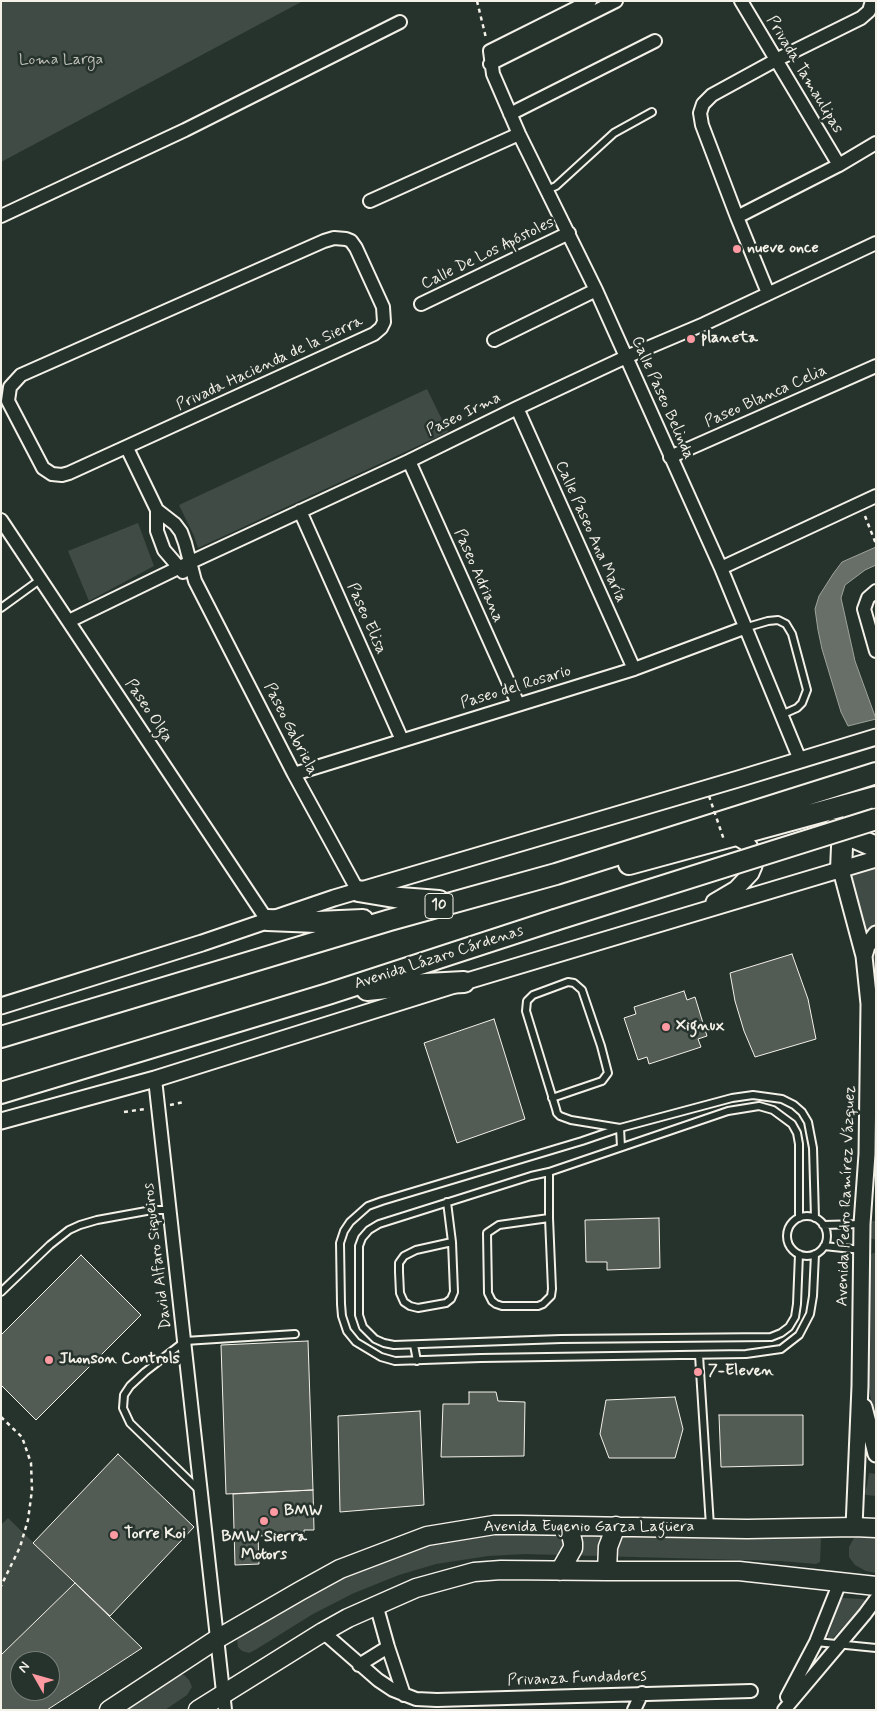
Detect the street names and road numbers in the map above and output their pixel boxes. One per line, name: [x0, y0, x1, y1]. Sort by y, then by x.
street label: Privada Tamaulipas: [761, 13, 847, 137]
street label: Calle De Los Apóstoles: [418, 213, 558, 295]
street label: Privada Hacienda de la Sierra: [174, 312, 366, 416]
street label: Calle Paseo Belinda: [626, 334, 698, 462]
street label: Paseo Blanca Celia: [702, 361, 830, 433]
street label: Paseo Irma: [424, 389, 504, 441]
street label: Calle Paseo Ana María: [550, 458, 630, 606]
street label: Paseo Adriana: [449, 526, 507, 626]
street label: Paseo Elisa: [342, 580, 390, 658]
street label: Paseo del Rosario: [458, 662, 574, 714]
street label: Paseo Olga: [120, 676, 176, 746]
street label: Paseo Gabriela: [259, 680, 321, 778]
road number: 10: [425, 894, 453, 918]
street label: Avenida Lázaro Cárdenas: [352, 922, 526, 994]
street label: Avenida Pedro Ramírez Vázquez: [834, 1085, 860, 1307]
street label: David Alfaro Siqueiros: [139, 1182, 177, 1330]
street label: Avenida Eugenio Garza Lagüera: [484, 1518, 694, 1538]
street label: Privanza Fundadores: [507, 1667, 647, 1691]

